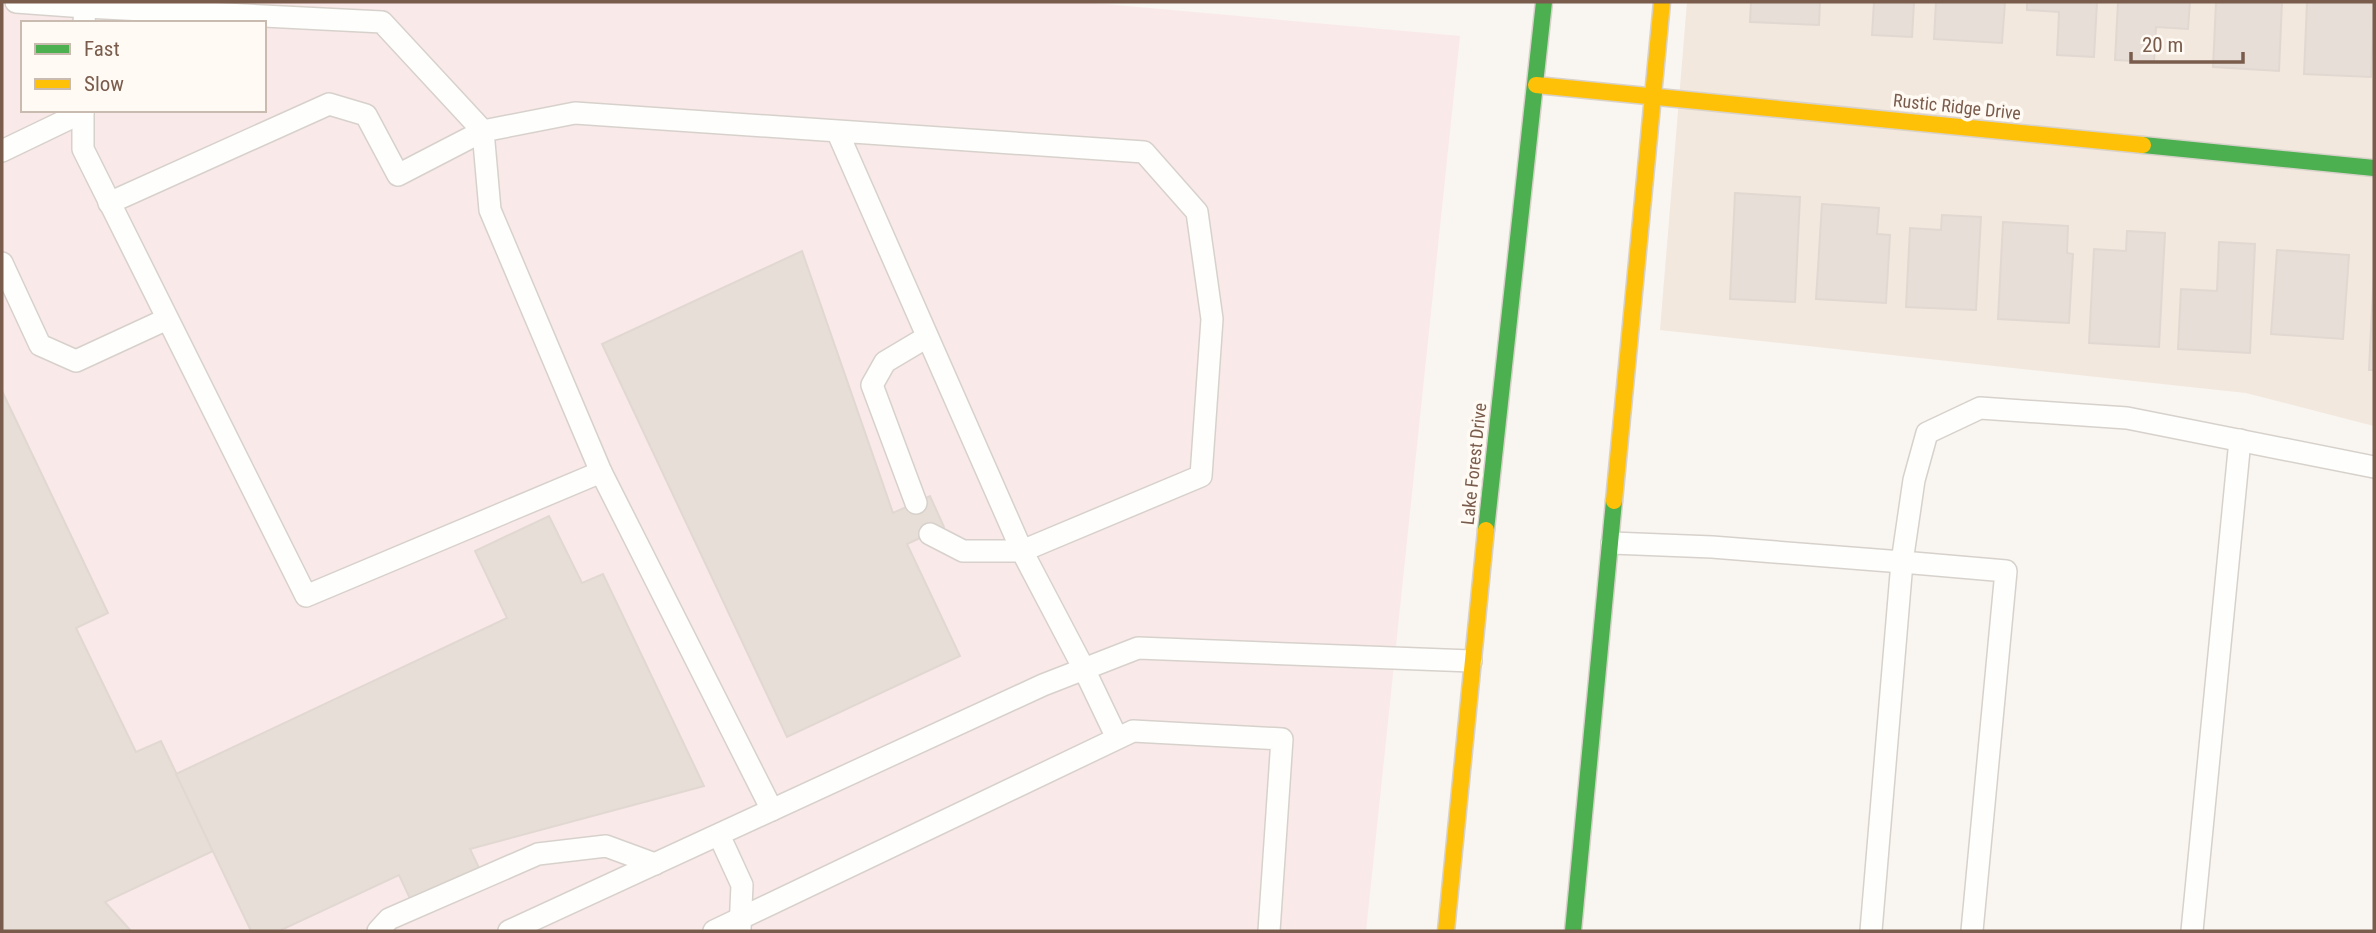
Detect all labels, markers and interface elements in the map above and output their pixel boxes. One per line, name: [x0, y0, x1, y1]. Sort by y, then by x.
legend: [21, 21, 266, 112]
scale bar: [2131, 21, 2243, 65]
text: 20 m: [2142, 33, 2183, 57]
text: Fast: [84, 37, 120, 61]
text: Slow: [84, 72, 124, 96]
street label: Rustic Ridge Drive: [1892, 89, 2022, 124]
street label: Lake Forest Drive: [1457, 402, 1490, 526]

